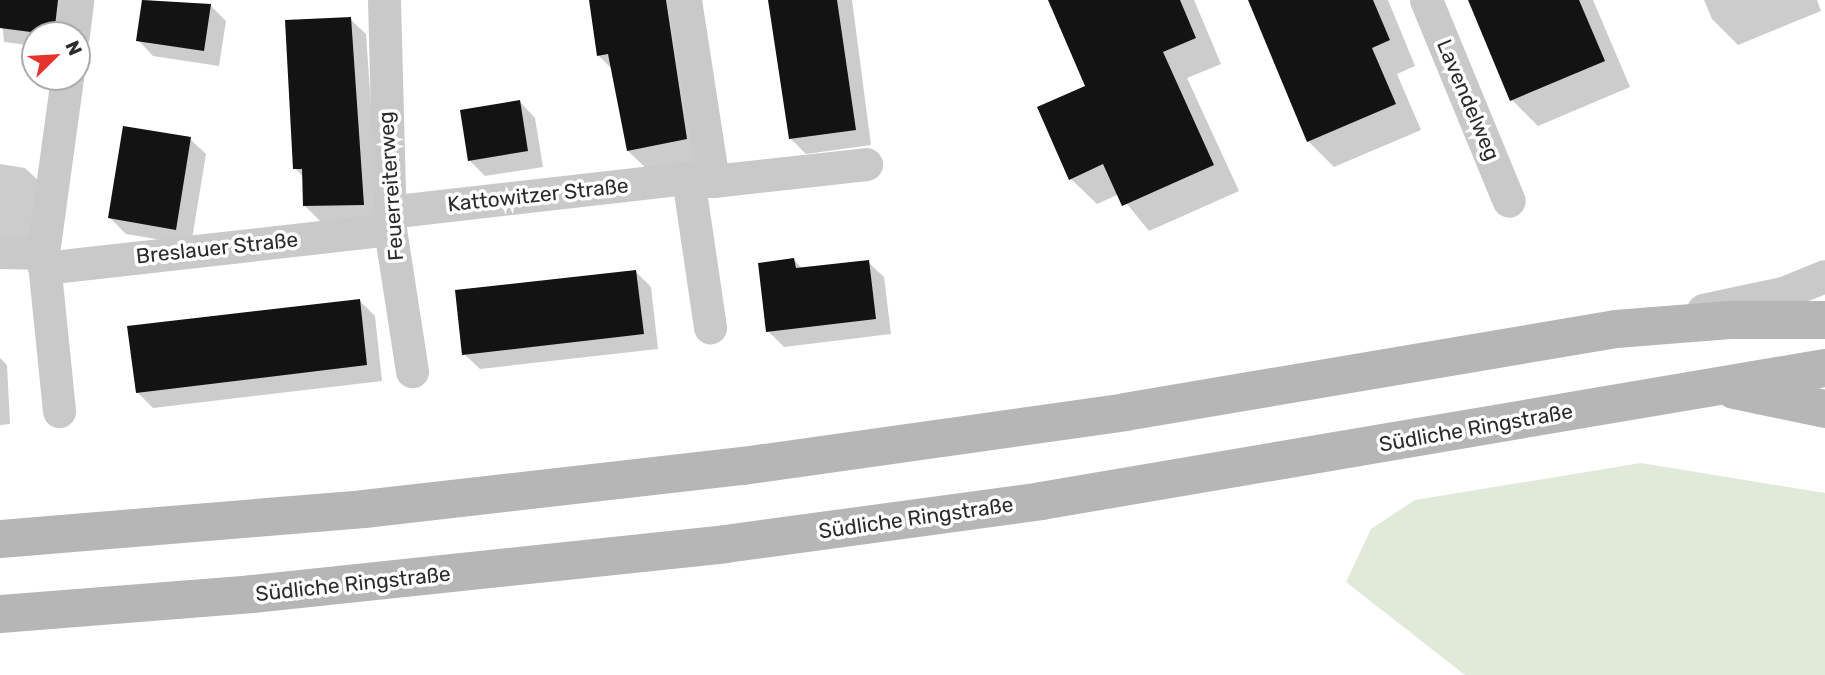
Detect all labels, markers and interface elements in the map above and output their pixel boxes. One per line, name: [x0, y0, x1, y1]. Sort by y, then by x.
north arrow: [21, 21, 91, 91]
street label: Lavendelweg: [1431, 36, 1505, 164]
text: N: [61, 37, 87, 59]
street label: Feuerreiterweg: [373, 111, 409, 261]
street label: Kattowitzer Straße: [446, 173, 630, 217]
street label: Breslauer Straße: [134, 227, 300, 269]
street label: Südliche Ringstraße: [1377, 399, 1575, 457]
street label: Südliche Ringstraße: [817, 492, 1015, 544]
street label: Südliche Ringstraße: [254, 561, 452, 607]

